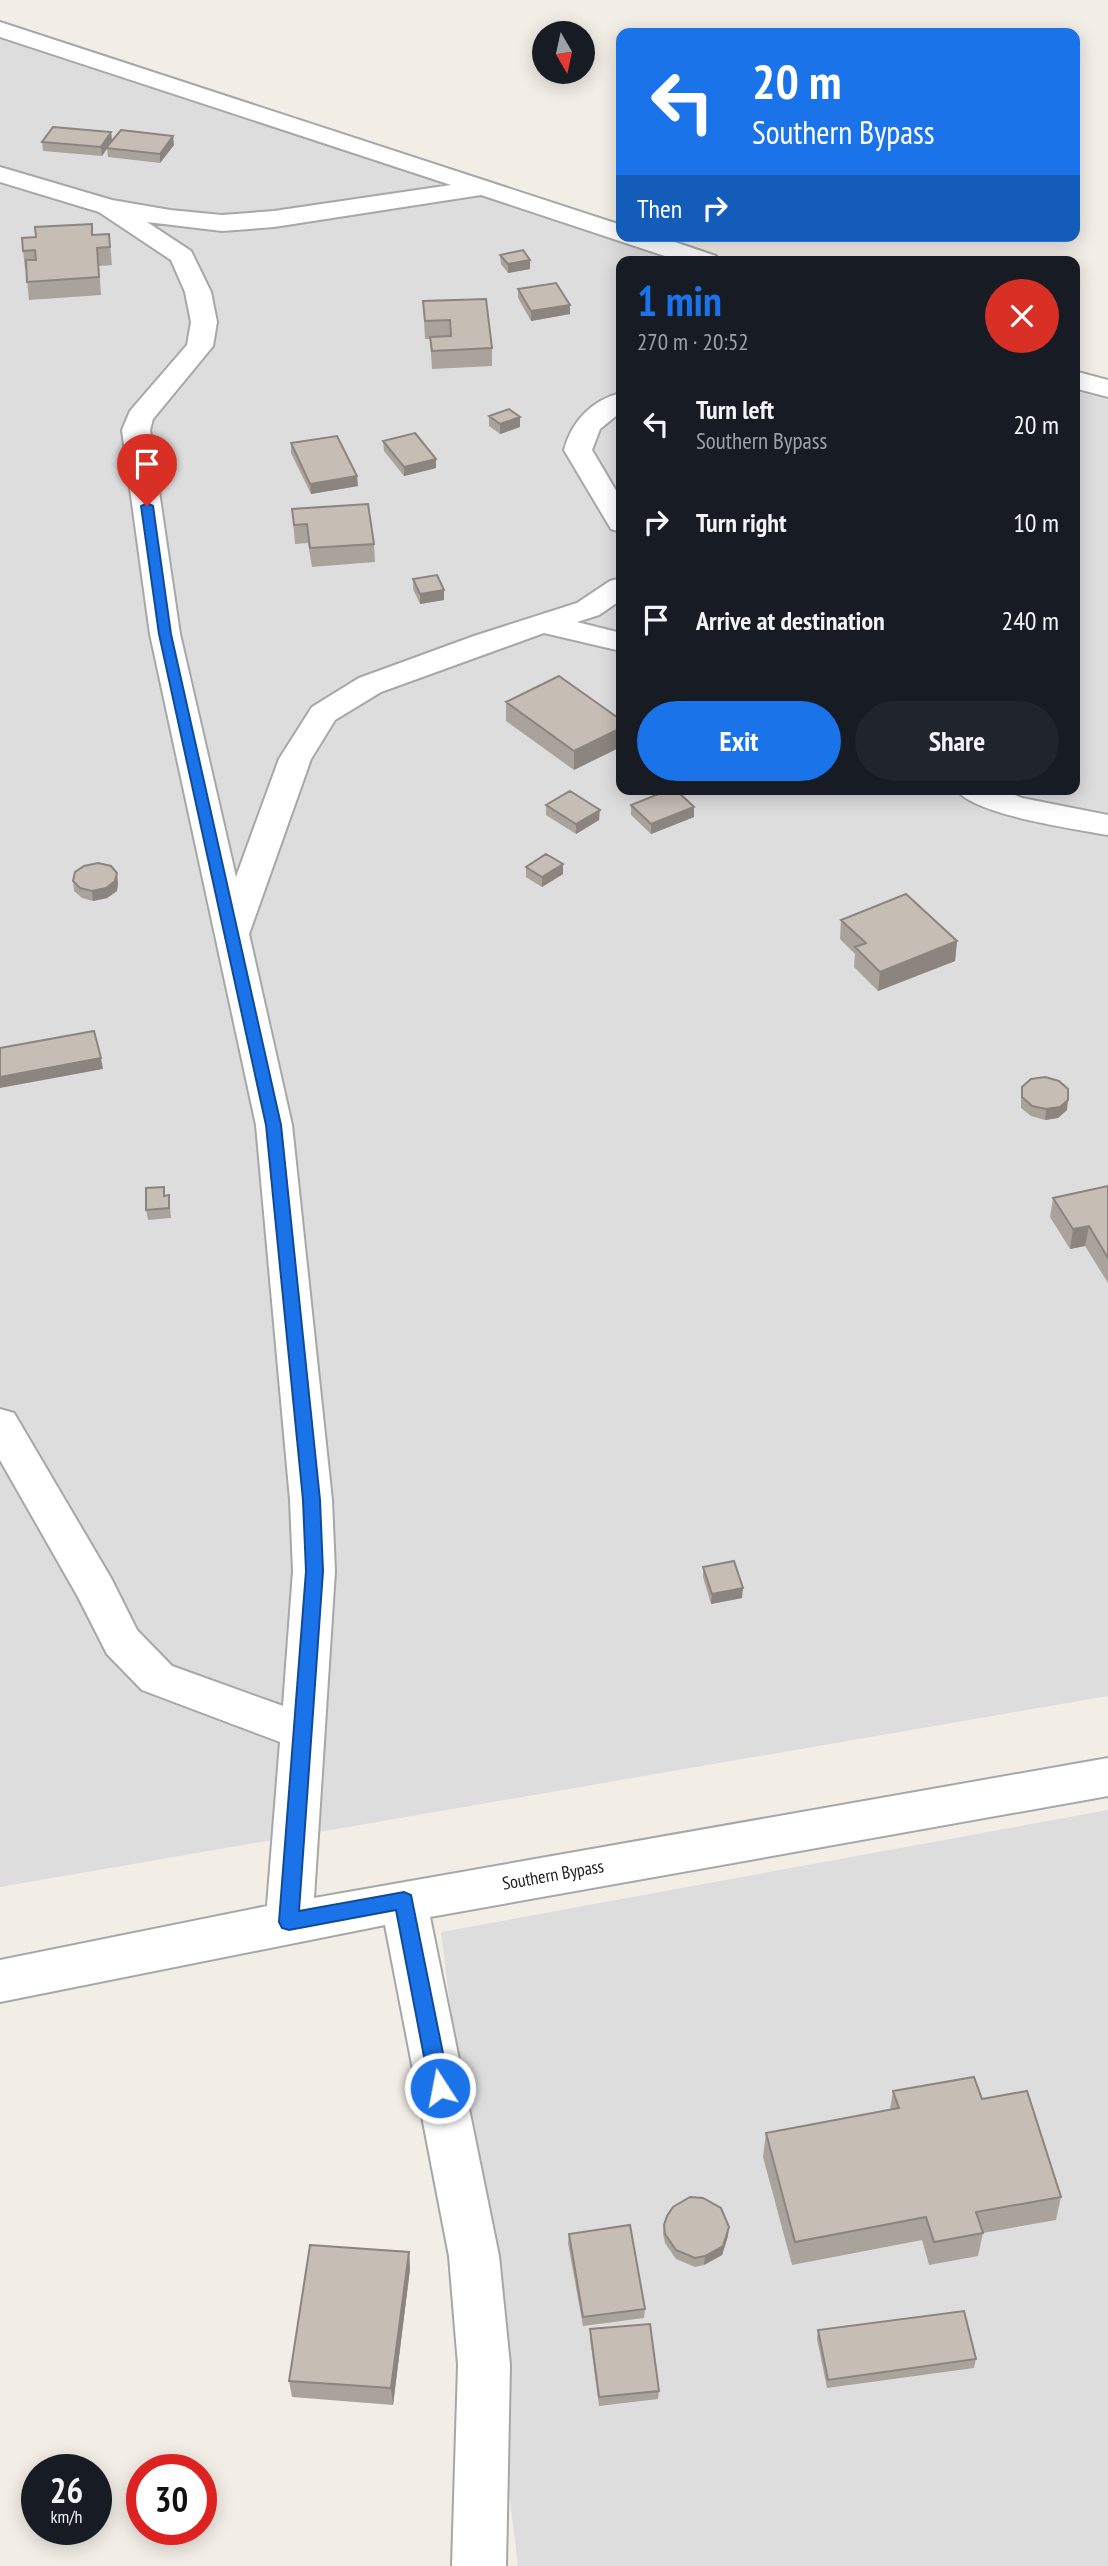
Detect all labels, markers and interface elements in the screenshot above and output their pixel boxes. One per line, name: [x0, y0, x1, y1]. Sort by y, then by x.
north arrow: [532, 21, 595, 84]
map controls: [532, 21, 595, 84]
text: 20 m: [752, 49, 841, 113]
icon: left: [637, 56, 728, 147]
text: Southern Bypass: [752, 111, 935, 153]
icon: right: [696, 189, 734, 227]
text: Then: [637, 192, 682, 225]
text: 1 min: [637, 273, 722, 328]
button: close: [985, 279, 1059, 353]
text: 270 m · 20:52: [637, 327, 749, 356]
text: Turn left: [696, 393, 774, 426]
icon: left: [637, 405, 675, 443]
text: 20 m: [1013, 408, 1059, 441]
text: Southern Bypass: [696, 426, 827, 455]
pin: [117, 434, 177, 506]
icon: arrive: [128, 445, 166, 483]
icon: right: [637, 503, 675, 541]
text: Turn right: [696, 506, 787, 539]
text: 10 m: [1013, 506, 1059, 539]
icon: arrive: [637, 601, 675, 639]
text: Arrive at destination: [696, 604, 885, 637]
text: 240 m: [1001, 604, 1059, 637]
button: Exit: [637, 701, 841, 781]
button: Share: [855, 701, 1059, 781]
street label: Southern Bypass: [500, 1854, 605, 1895]
position arrow: [403, 2051, 477, 2125]
speed limit sign: 30: [126, 2454, 217, 2545]
text: 26: [50, 2467, 83, 2513]
text: km/h: [51, 2505, 82, 2528]

